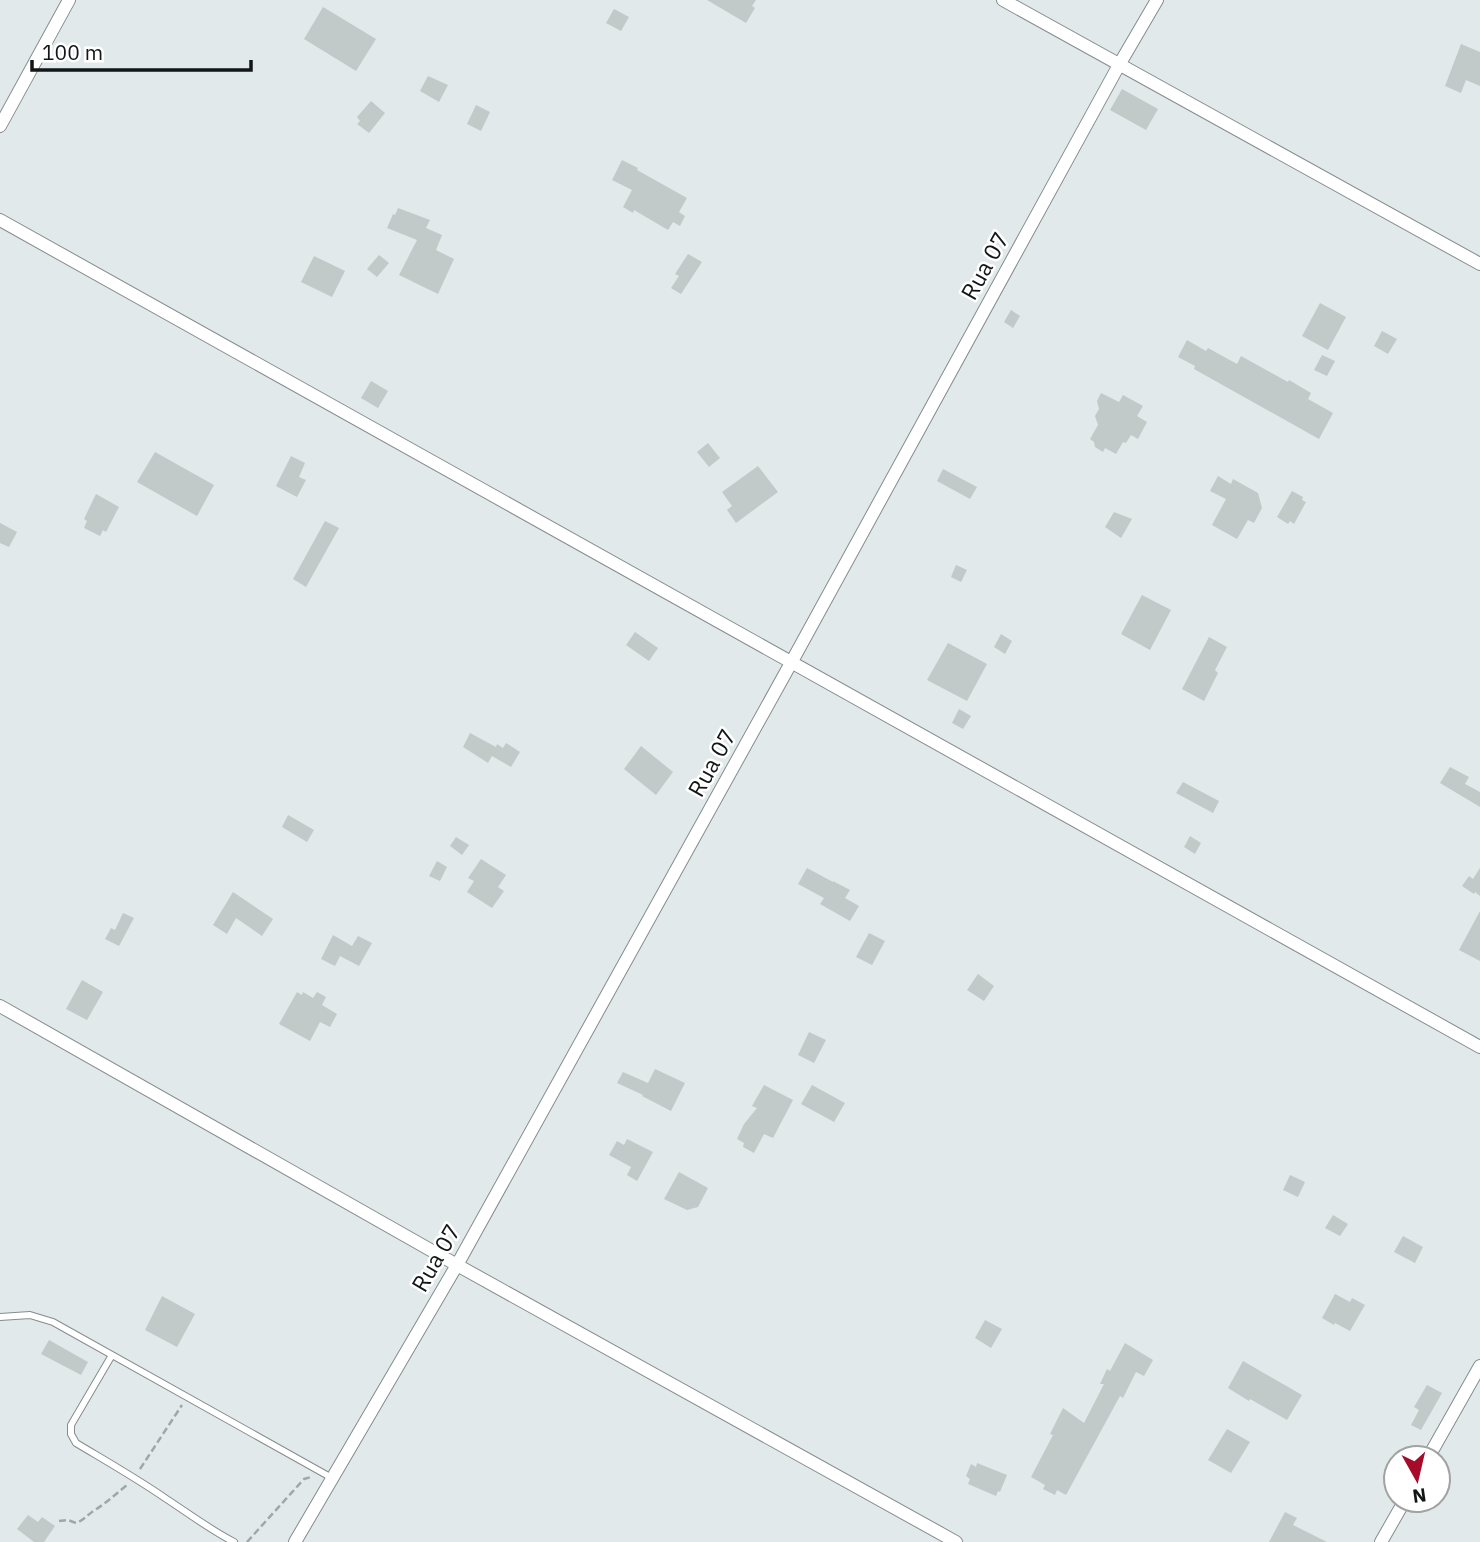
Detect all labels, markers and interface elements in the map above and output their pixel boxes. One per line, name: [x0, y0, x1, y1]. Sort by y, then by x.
scale bar: [32, 28, 250, 72]
text: 100 m: [42, 38, 103, 66]
street label: Rua 07: [953, 226, 1015, 305]
street label: Rua 07: [680, 723, 742, 802]
street label: Rua 07: [404, 1218, 466, 1297]
north arrow: [1382, 1444, 1452, 1514]
text: N: [1411, 1483, 1428, 1509]

